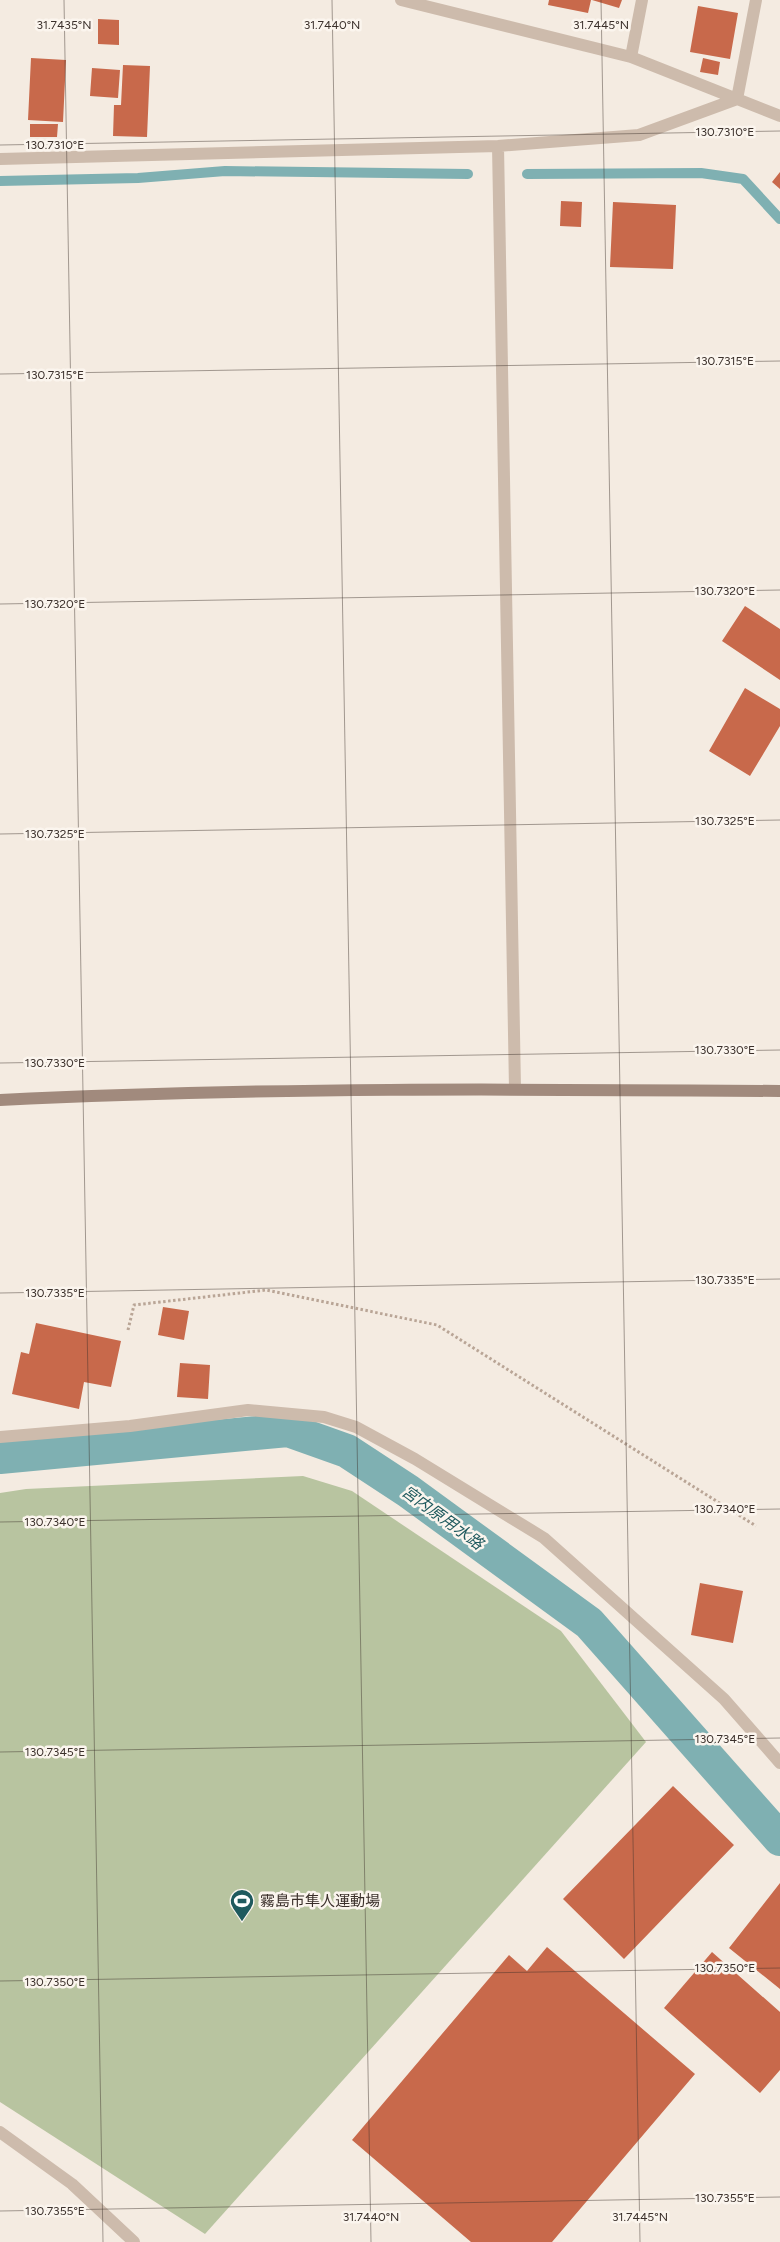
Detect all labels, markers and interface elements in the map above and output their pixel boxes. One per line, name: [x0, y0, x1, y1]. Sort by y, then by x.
text: 31.7435°N: [36, 18, 92, 32]
text: 31.7440°N: [304, 18, 360, 32]
text: 31.7445°N: [573, 18, 629, 32]
text: 130.7310°E: [696, 125, 754, 139]
text: 130.7310°E: [26, 138, 84, 152]
text: 130.7315°E: [696, 354, 754, 368]
text: 130.7315°E: [26, 368, 84, 382]
text: 130.7320°E: [695, 584, 755, 598]
text: 130.7320°E: [25, 597, 85, 611]
text: 130.7325°E: [695, 814, 755, 828]
text: 130.7325°E: [25, 827, 85, 841]
text: 130.7330°E: [695, 1043, 755, 1057]
text: 130.7330°E: [25, 1056, 85, 1070]
text: 130.7335°E: [695, 1273, 755, 1287]
text: 130.7335°E: [25, 1286, 85, 1300]
water label: 宮内原用水路: [398, 1482, 489, 1554]
text: 130.7340°E: [694, 1502, 756, 1516]
text: 130.7340°E: [24, 1515, 86, 1529]
text: 130.7345°E: [695, 1732, 755, 1746]
text: 130.7345°E: [25, 1745, 85, 1759]
sports icon: 霧島市隼人運動場: [229, 1888, 255, 1922]
place label: 霧島市隼人運動場: [260, 1892, 380, 1910]
text: 130.7350°E: [695, 1961, 755, 1975]
text: 130.7350°E: [25, 1975, 85, 1989]
text: 130.7355°E: [695, 2191, 755, 2205]
text: 130.7355°E: [25, 2204, 85, 2218]
text: 31.7440°N: [343, 2210, 399, 2224]
text: 31.7445°N: [612, 2210, 668, 2224]

